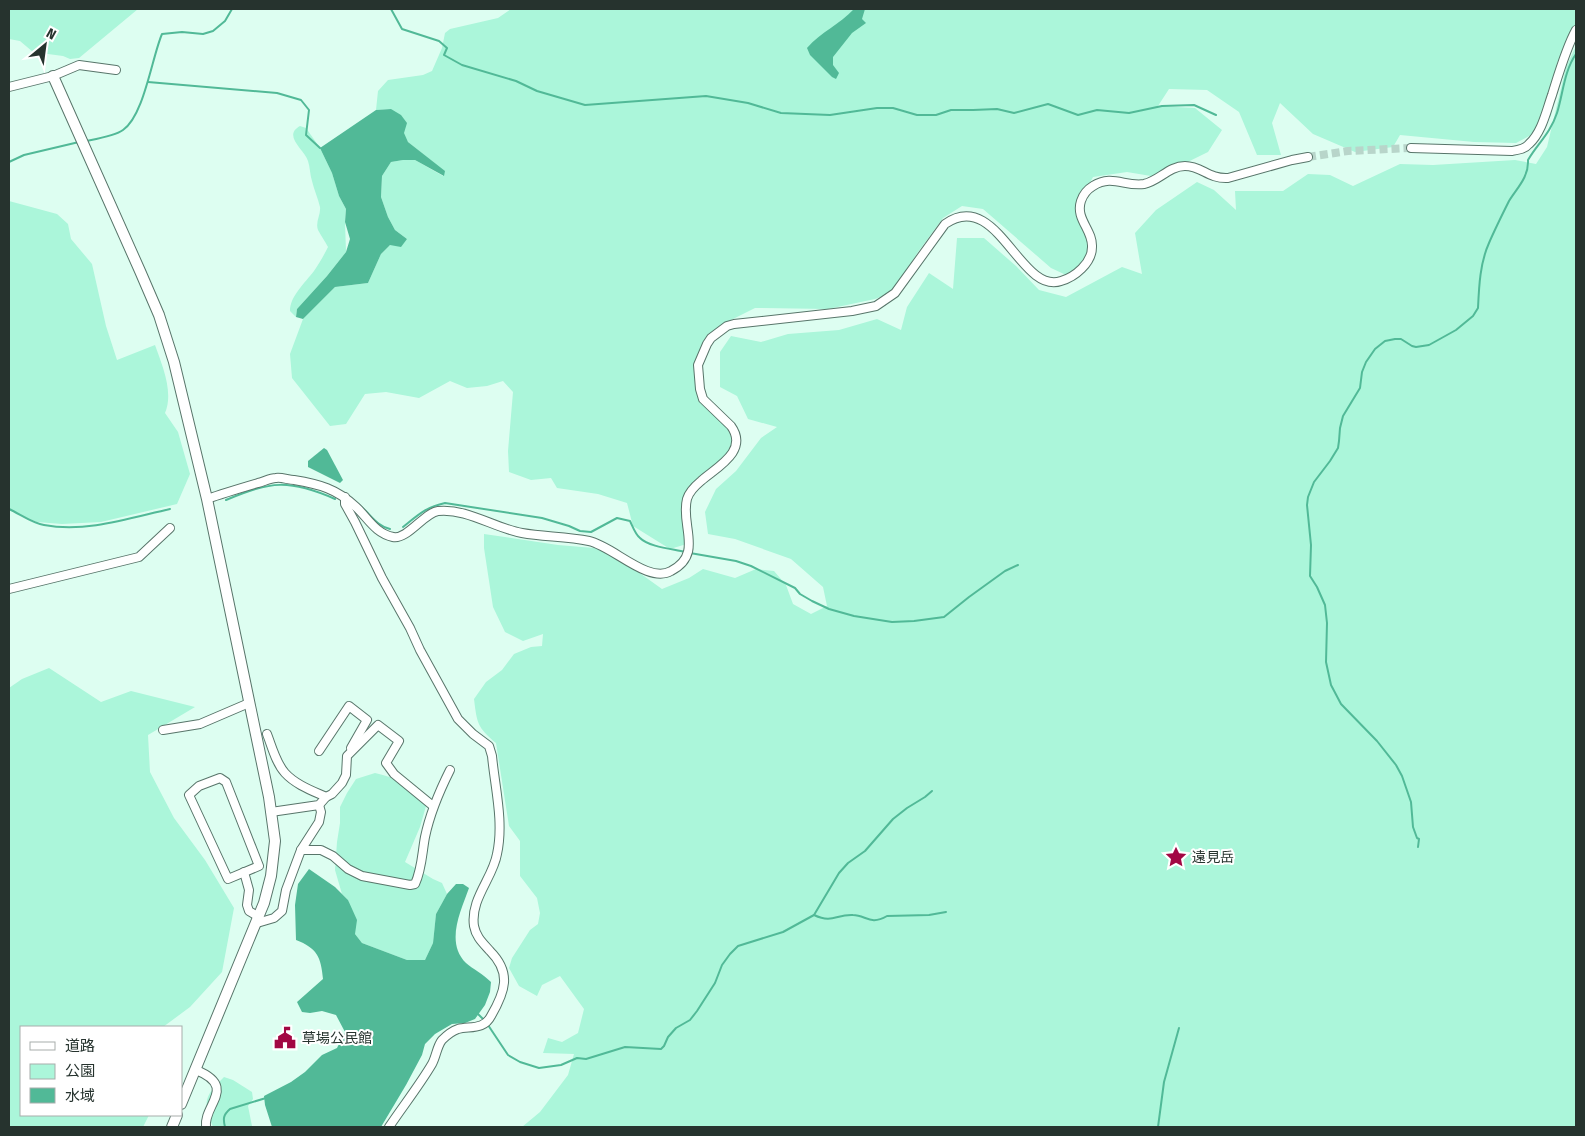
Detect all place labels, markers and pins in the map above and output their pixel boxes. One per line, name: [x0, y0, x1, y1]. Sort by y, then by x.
place icon: 遠見岳: [1163, 844, 1189, 870]
place label: 遠見岳: [1192, 849, 1234, 866]
public building icon: 草場公民館: [272, 1025, 298, 1051]
place label: 草場公民館: [302, 1030, 372, 1047]

